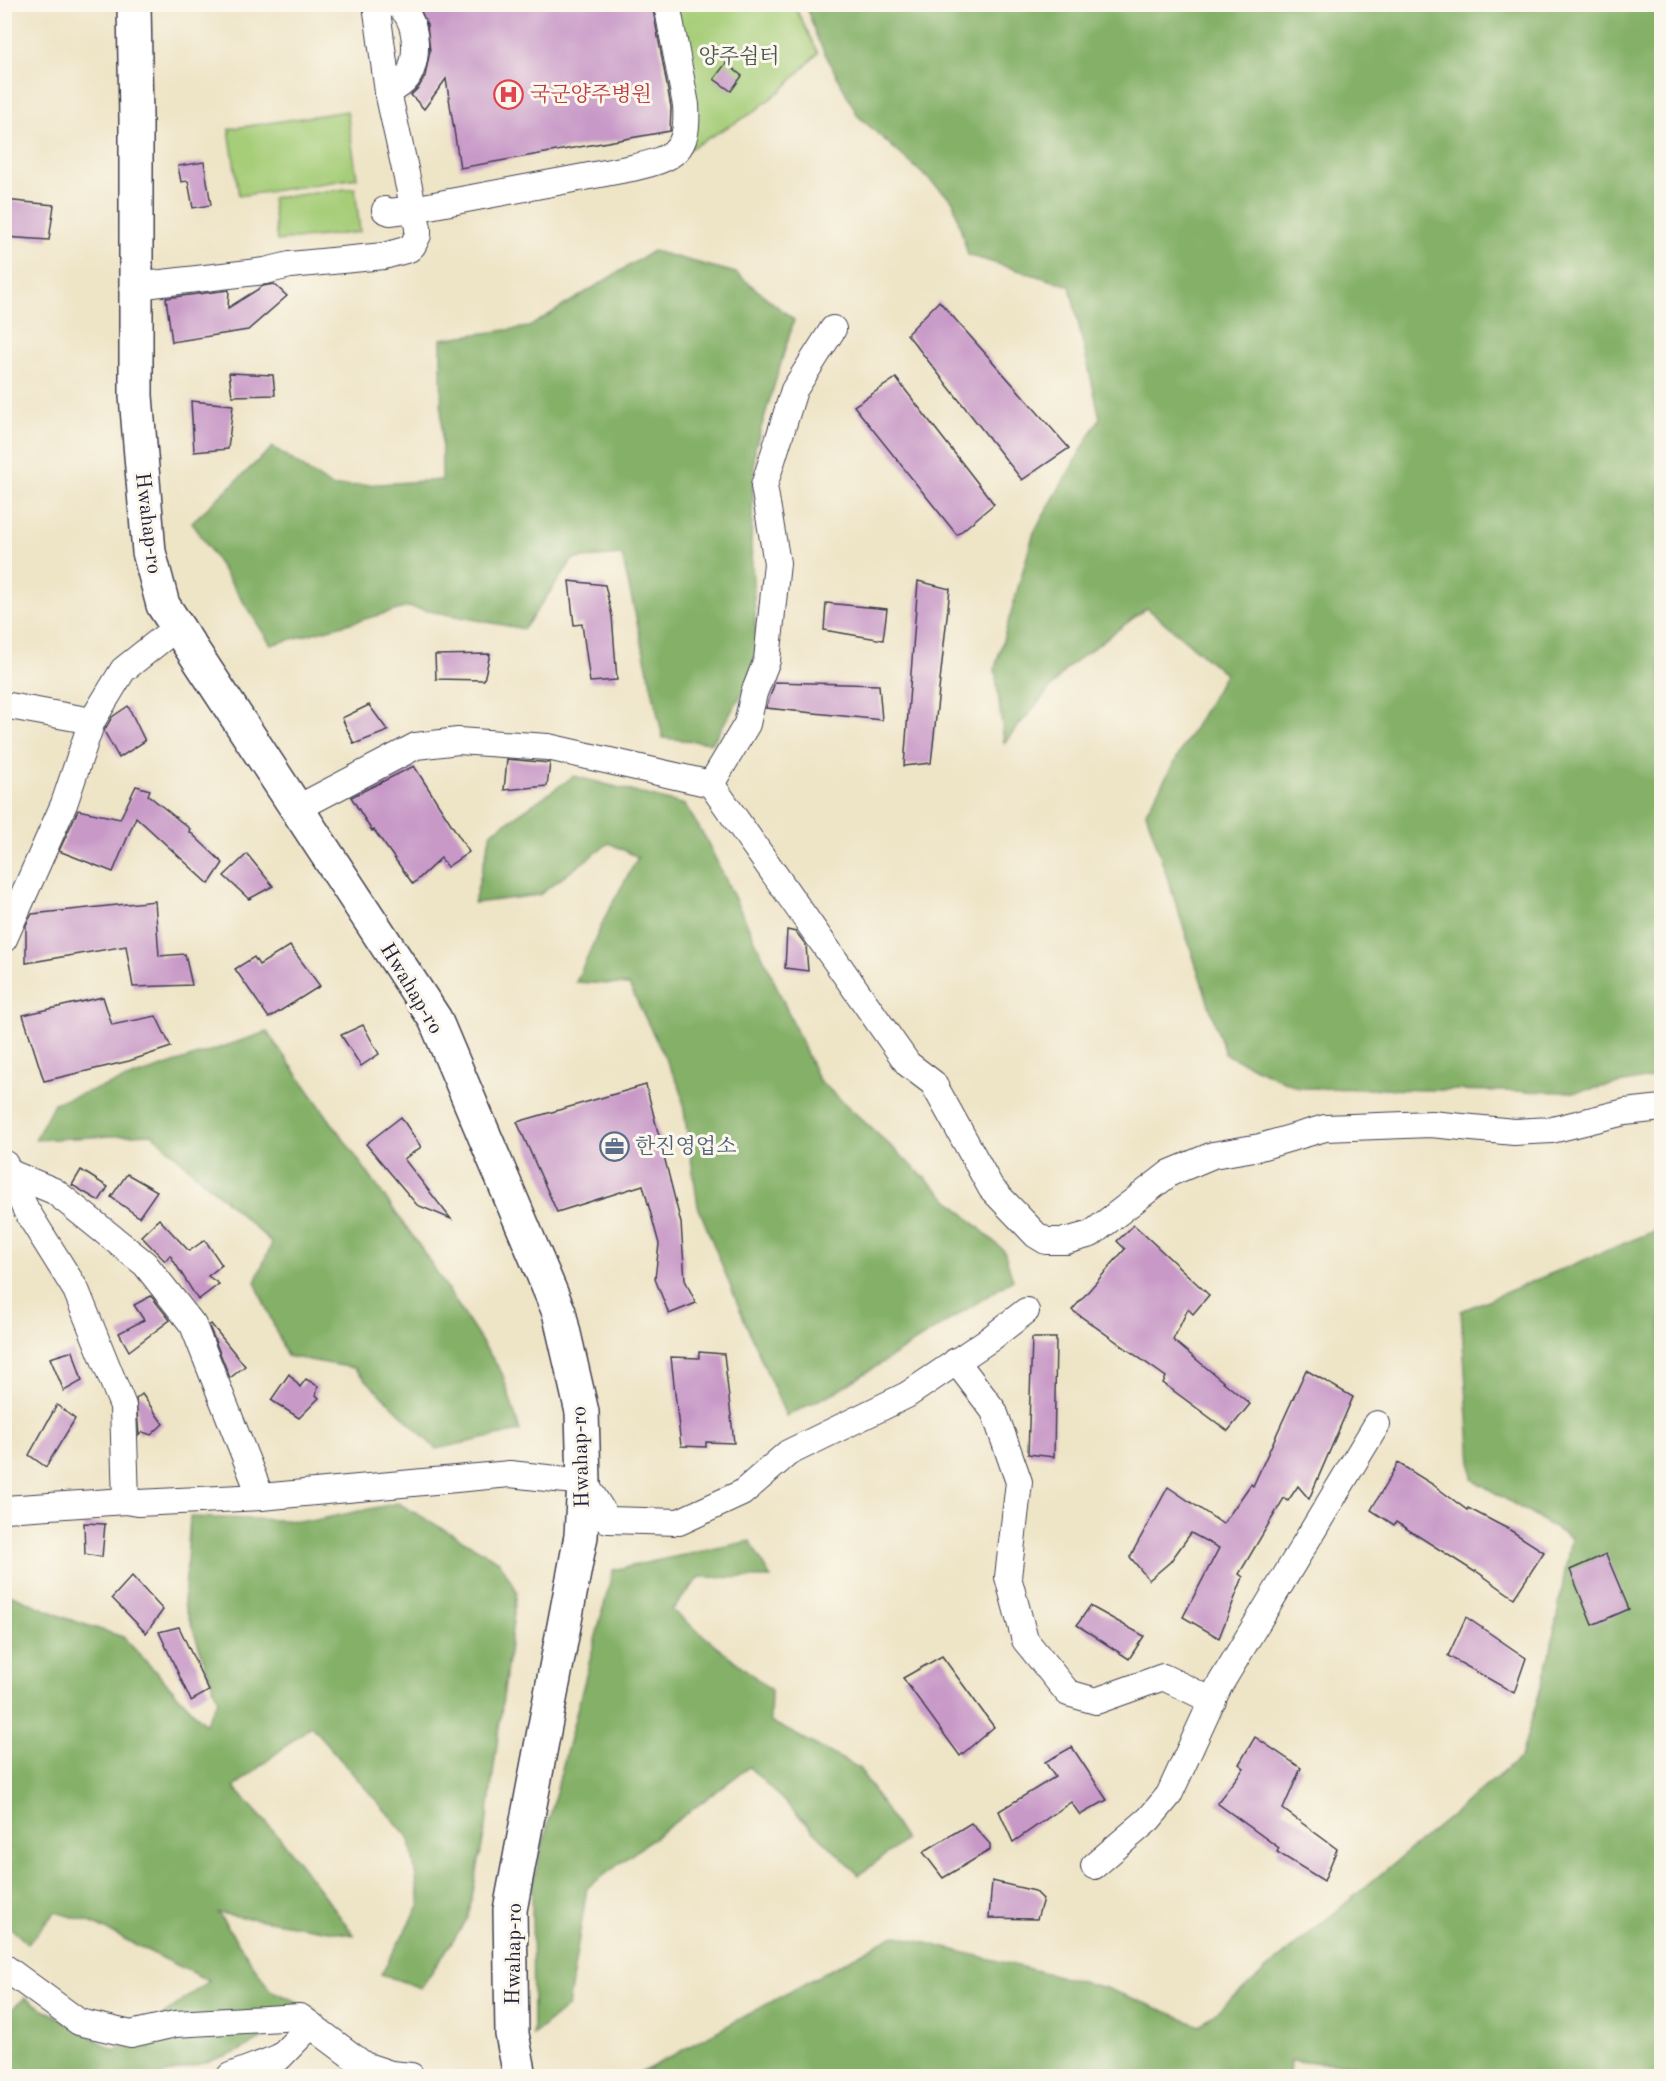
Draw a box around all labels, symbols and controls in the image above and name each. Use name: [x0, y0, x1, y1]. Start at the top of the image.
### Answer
park label: 양주쉼터: [698, 45, 780, 68]
hospital icon: 국군양주병원: [493, 78, 525, 110]
place label: 국군양주병원: [530, 83, 652, 106]
street label: Hwahap-ro: [131, 471, 164, 575]
street label: Hwahap-ro: [375, 940, 446, 1038]
office icon: 한진영업소: [598, 1130, 630, 1162]
place label: 한진영업소: [635, 1135, 736, 1158]
street label: Hwahap-ro: [569, 1406, 594, 1508]
street label: Hwahap-ro: [503, 1903, 526, 2005]

